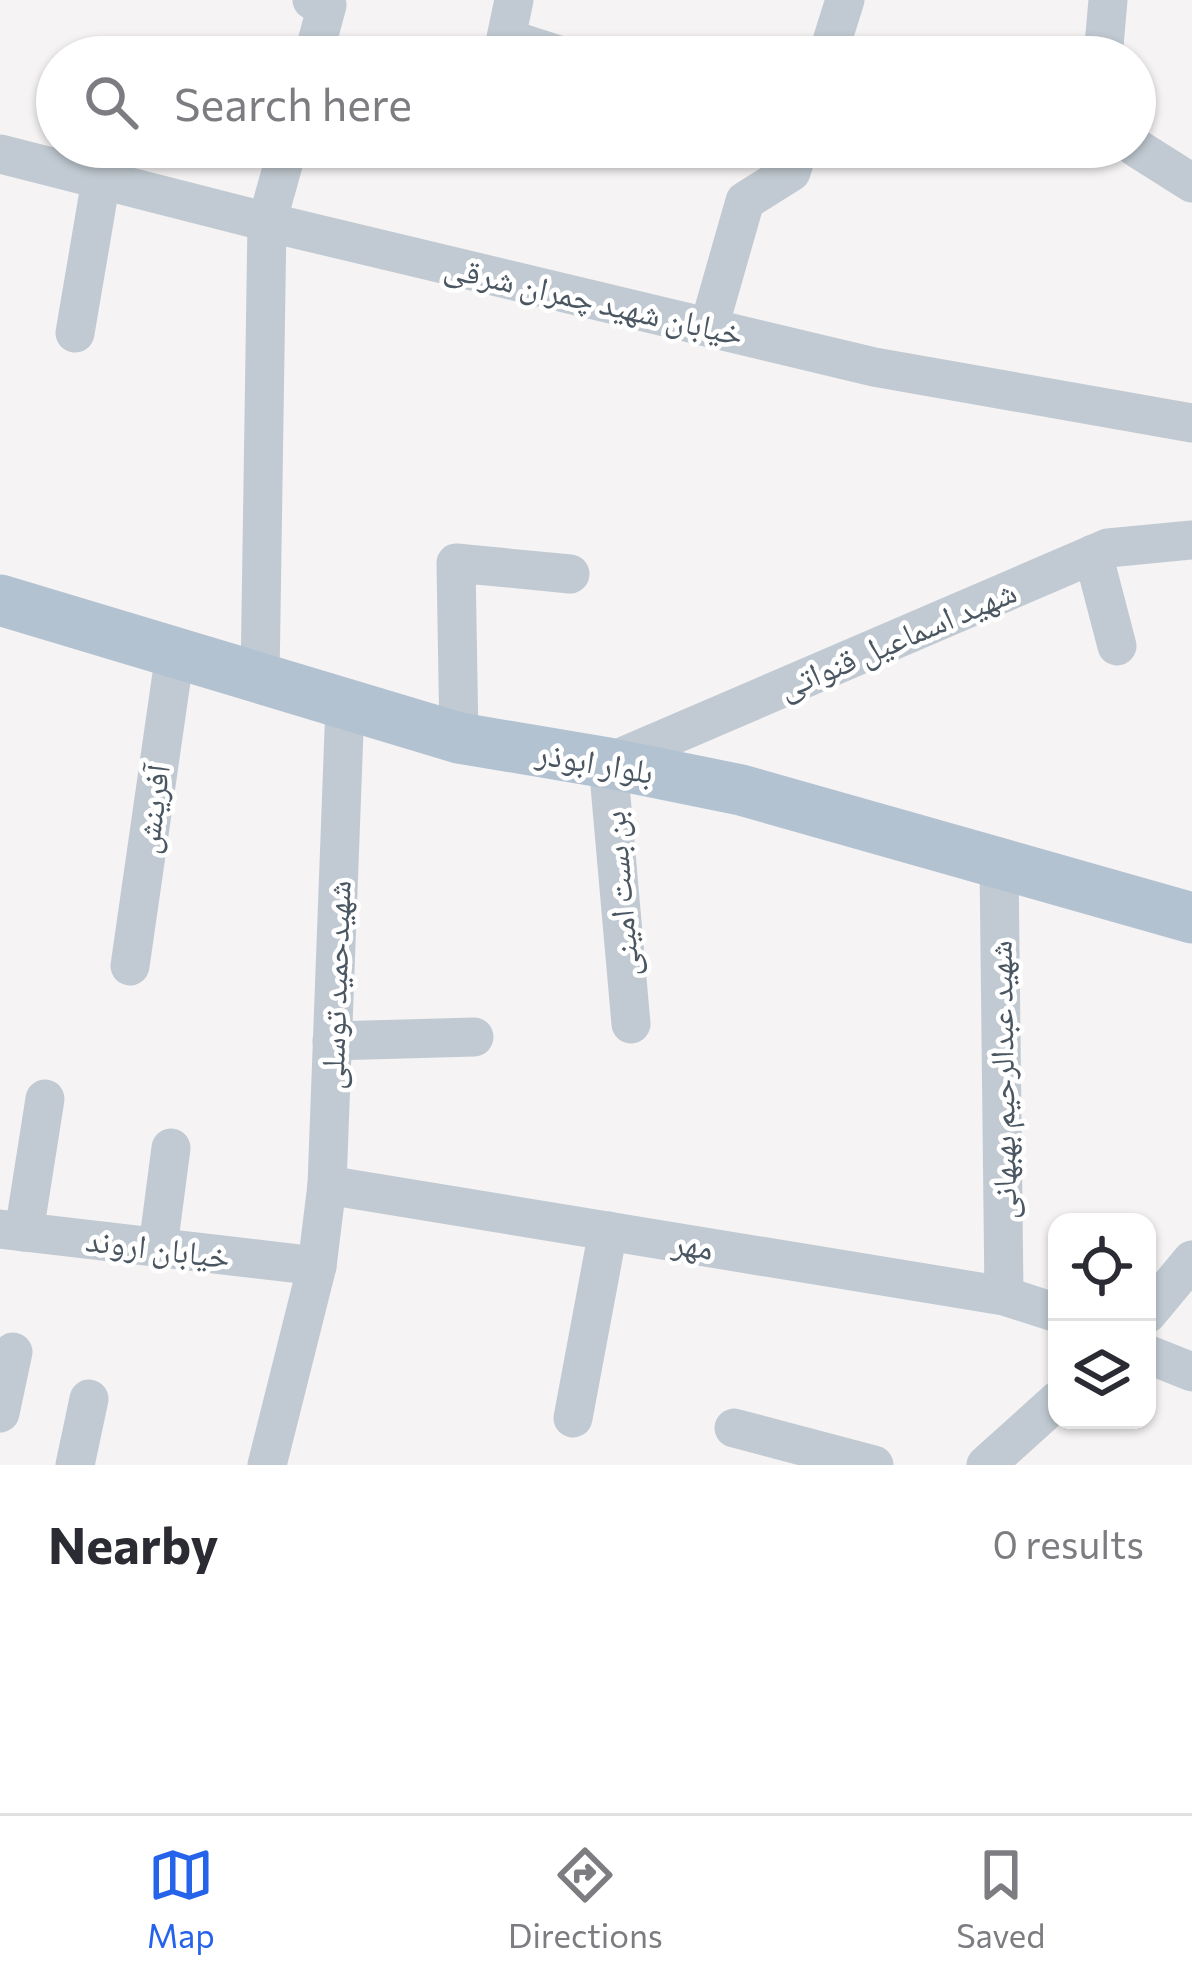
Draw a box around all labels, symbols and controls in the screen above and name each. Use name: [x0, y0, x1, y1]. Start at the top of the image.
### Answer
search box: [36, 36, 1156, 168]
icon: search: [78, 69, 144, 135]
text: Search here: [174, 75, 412, 130]
street label: خیابان شهید چمران شرقی: [440, 244, 748, 355]
street label: شهید اسماعیل قنواتی: [771, 569, 1022, 708]
street label: بلوار ابوذر: [532, 730, 657, 791]
street label: آفرینش: [124, 760, 179, 856]
street label: بن بست امینی: [591, 809, 648, 979]
street label: شهیدحمید توسلی: [309, 880, 360, 1090]
street label: شهید عبدالرحیم بهبهانی: [978, 940, 1027, 1220]
map controls: [1048, 1213, 1156, 1429]
button: locate: [1048, 1213, 1156, 1321]
street label: خیابان اروند: [83, 1217, 233, 1278]
street label: مهر: [669, 1220, 717, 1267]
button: layers: [1048, 1321, 1156, 1429]
text: Nearby: [48, 1512, 218, 1575]
text: 0 results: [992, 1519, 1144, 1567]
tab: Map: [147, 1842, 215, 1955]
tab: Directions: [508, 1842, 663, 1955]
tab: Saved: [956, 1842, 1045, 1955]

